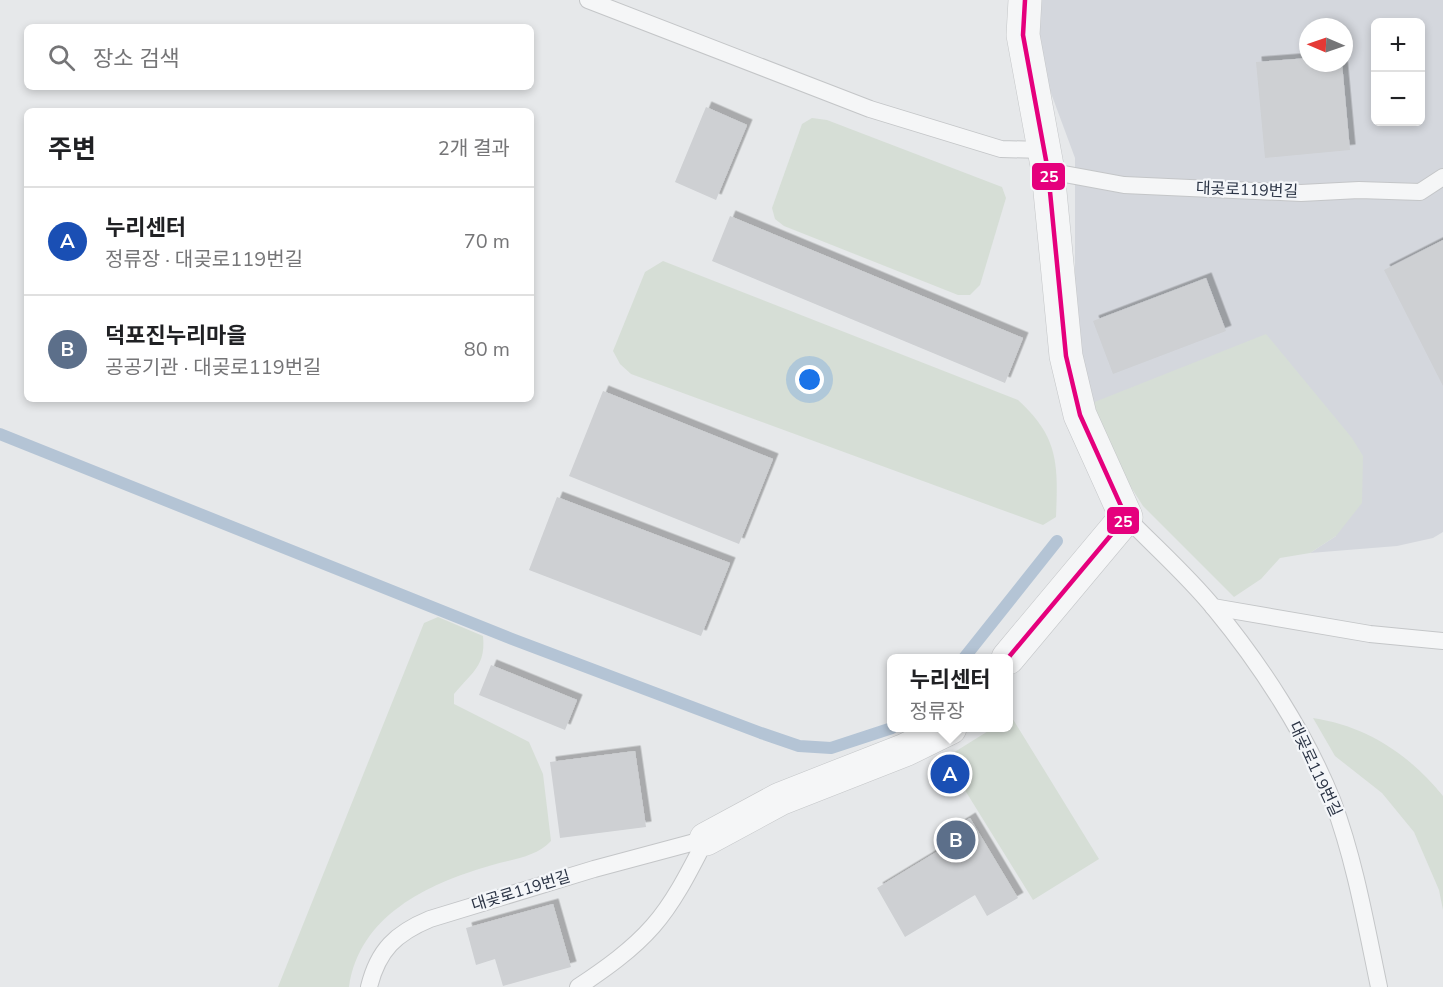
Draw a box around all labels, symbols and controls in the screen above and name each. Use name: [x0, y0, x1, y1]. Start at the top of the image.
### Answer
north arrow: [1299, 18, 1353, 72]
map controls: [1371, 18, 1425, 126]
button: +: [1371, 18, 1425, 72]
search box: [24, 24, 534, 90]
icon: search: [45, 41, 78, 74]
text: 장소 검색: [93, 44, 180, 74]
button: −: [1371, 72, 1425, 126]
text: 주변: [48, 132, 96, 167]
text: 2개 결과: [438, 135, 510, 162]
line badge: 25: [1031, 162, 1066, 191]
text: 25: [1039, 166, 1059, 188]
street label: 대곶로119번길: [1195, 177, 1299, 203]
text: 누리센터: [105, 213, 186, 243]
text: A: [60, 228, 75, 255]
text: 70 m: [464, 228, 510, 255]
text: 정류장 · 대곶로119번길: [105, 246, 303, 273]
text: 덕포진누리마을: [105, 321, 247, 351]
text: B: [61, 336, 74, 363]
text: 80 m: [464, 336, 510, 363]
text: 공공기관 · 대곶로119번길: [105, 354, 321, 381]
your location: [795, 365, 824, 394]
line badge: 25: [1106, 506, 1140, 535]
text: 25: [1113, 511, 1133, 533]
popup: [887, 654, 1013, 732]
text: 누리센터: [910, 665, 990, 695]
text: 정류장: [910, 698, 965, 725]
street label: 대곶로119번길: [1283, 718, 1347, 820]
pin: A: [930, 752, 970, 796]
pin: B: [936, 818, 976, 862]
street label: 대곶로119번길: [469, 866, 573, 916]

